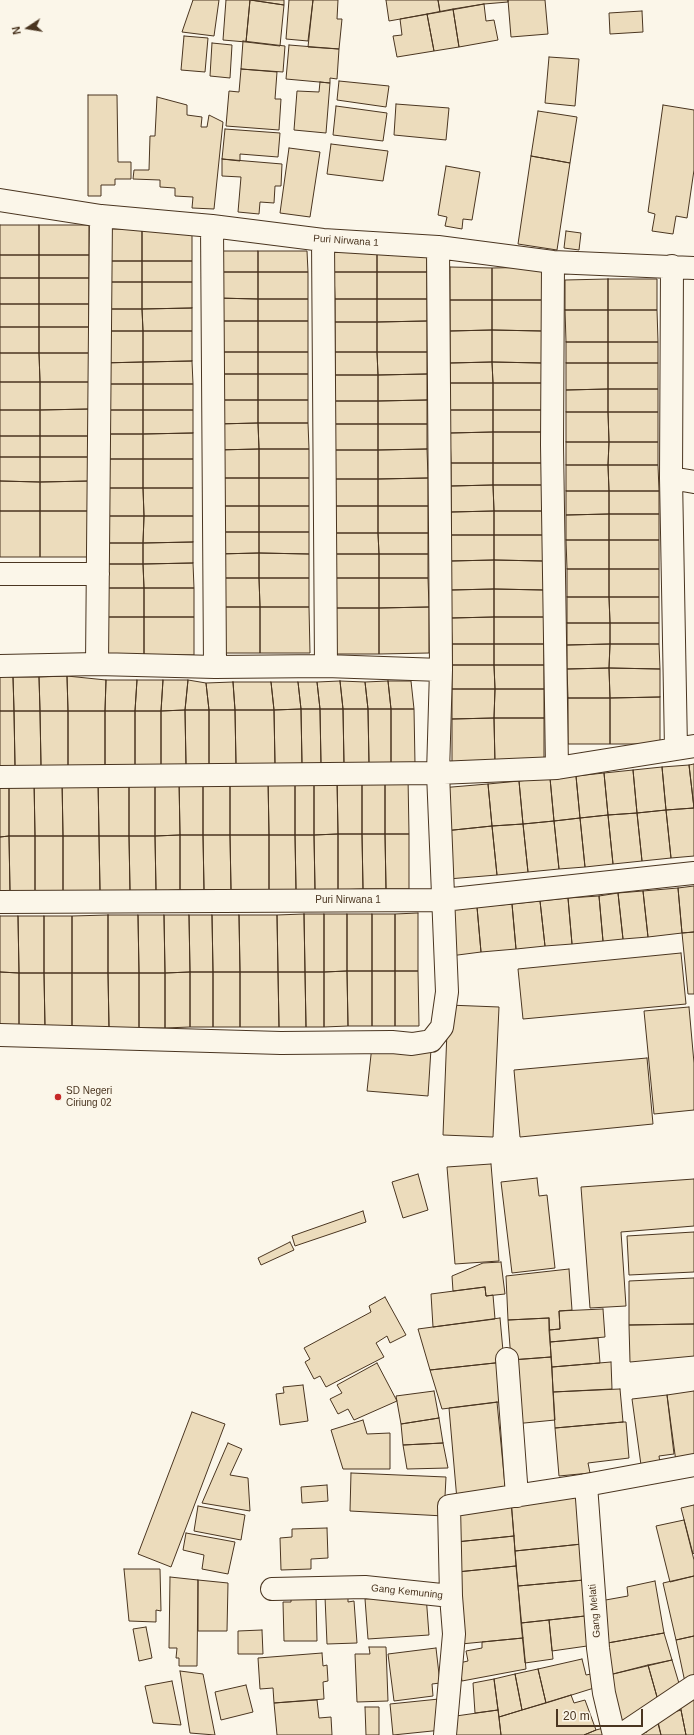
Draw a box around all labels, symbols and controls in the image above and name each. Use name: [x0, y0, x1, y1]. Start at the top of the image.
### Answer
north arrow: [8, 8, 48, 48]
text: N: [10, 25, 23, 36]
street label: Puri Nirwana 1: [313, 233, 379, 249]
street label: Puri Nirwana 1: [315, 894, 381, 906]
place label: SD Negeri Ciriung 02: [66, 1085, 112, 1108]
marker: SD Negeri Ciriung 02: [53, 1092, 63, 1102]
street label: Gang Kemuning: [370, 1582, 444, 1602]
street label: Gang Melati: [587, 1584, 603, 1638]
scale bar: [558, 1701, 645, 1727]
text: 20 m: [563, 1709, 590, 1723]

